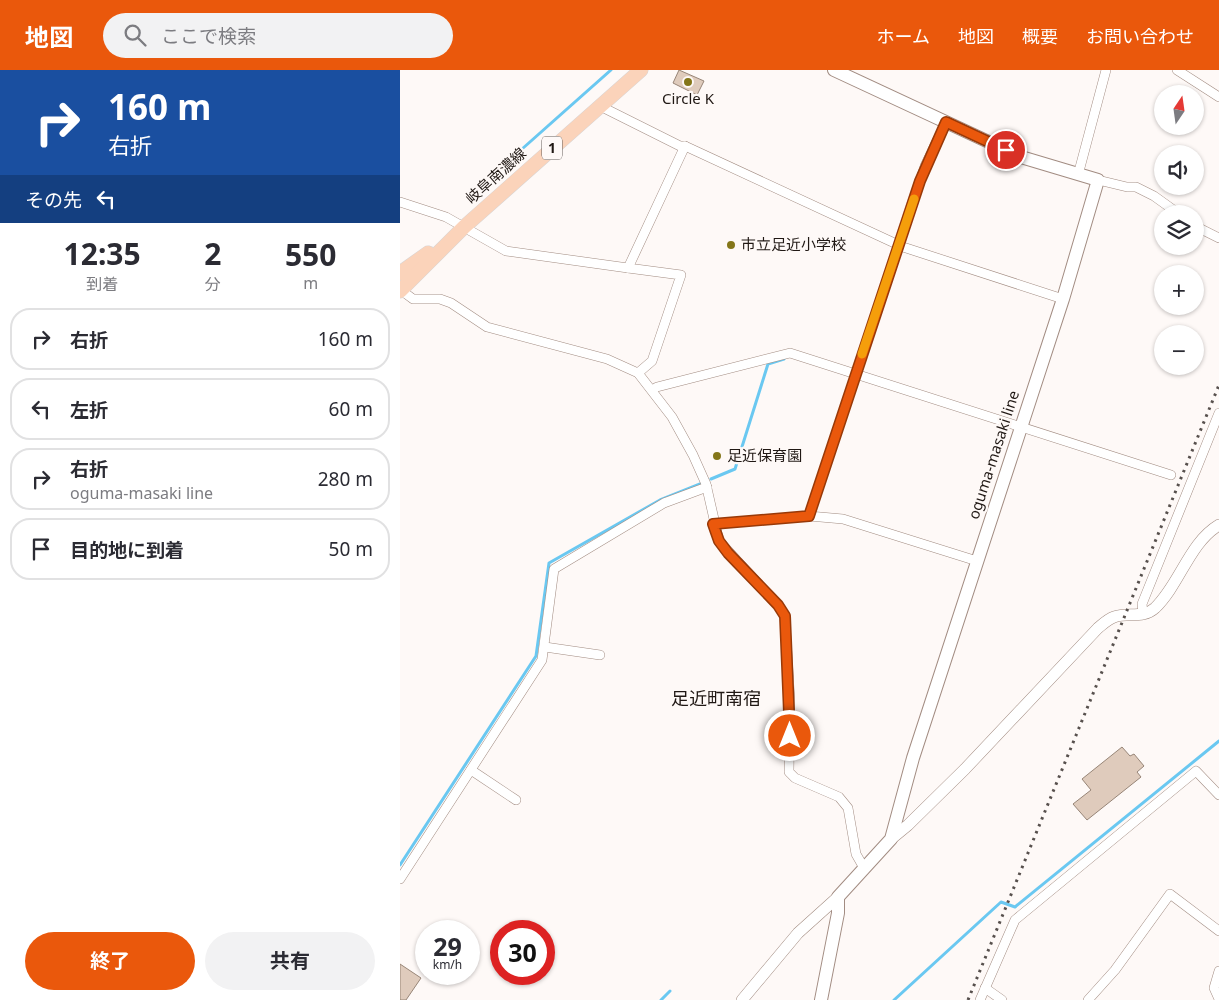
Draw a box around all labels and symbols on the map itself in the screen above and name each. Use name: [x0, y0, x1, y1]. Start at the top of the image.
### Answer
marker: Circle K: [682, 76, 694, 88]
north arrow: [1154, 85, 1204, 135]
place label: Circle K: [662, 88, 715, 108]
pin: [985, 129, 1027, 171]
road number: 1: [542, 136, 562, 160]
street label: 岐阜南濃線: [461, 143, 530, 208]
place label: 市立足近小学校: [741, 234, 846, 254]
marker: 市立足近小学校: [725, 239, 737, 251]
street label: oguma-masaki line: [963, 388, 1023, 522]
place label: 足近保育園: [727, 445, 802, 465]
marker: 足近保育園: [711, 450, 723, 462]
district label: 足近町南宿: [671, 686, 761, 710]
position arrow: [763, 709, 815, 761]
speed limit sign: 30: [490, 920, 555, 985]

